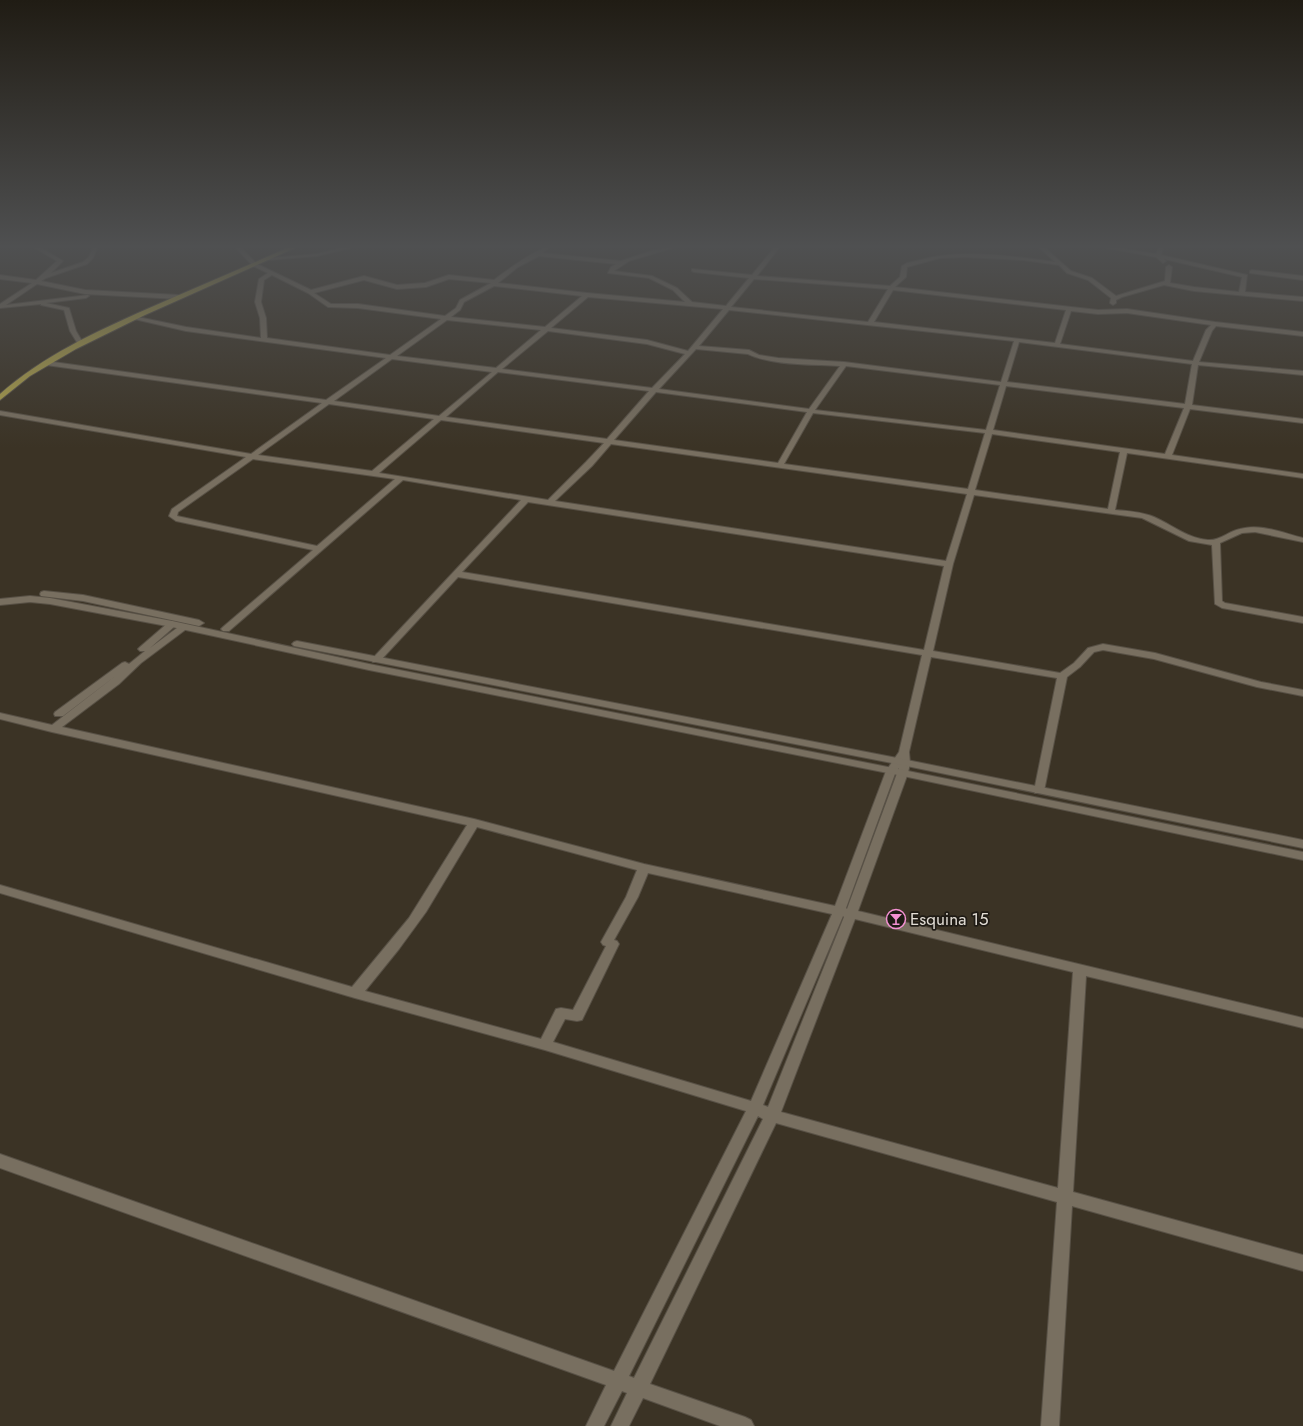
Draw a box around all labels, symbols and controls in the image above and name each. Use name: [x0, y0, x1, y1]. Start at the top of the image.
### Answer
place label: Esquina 15: [910, 907, 989, 931]
bar icon: Esquina 15: [885, 908, 907, 930]

